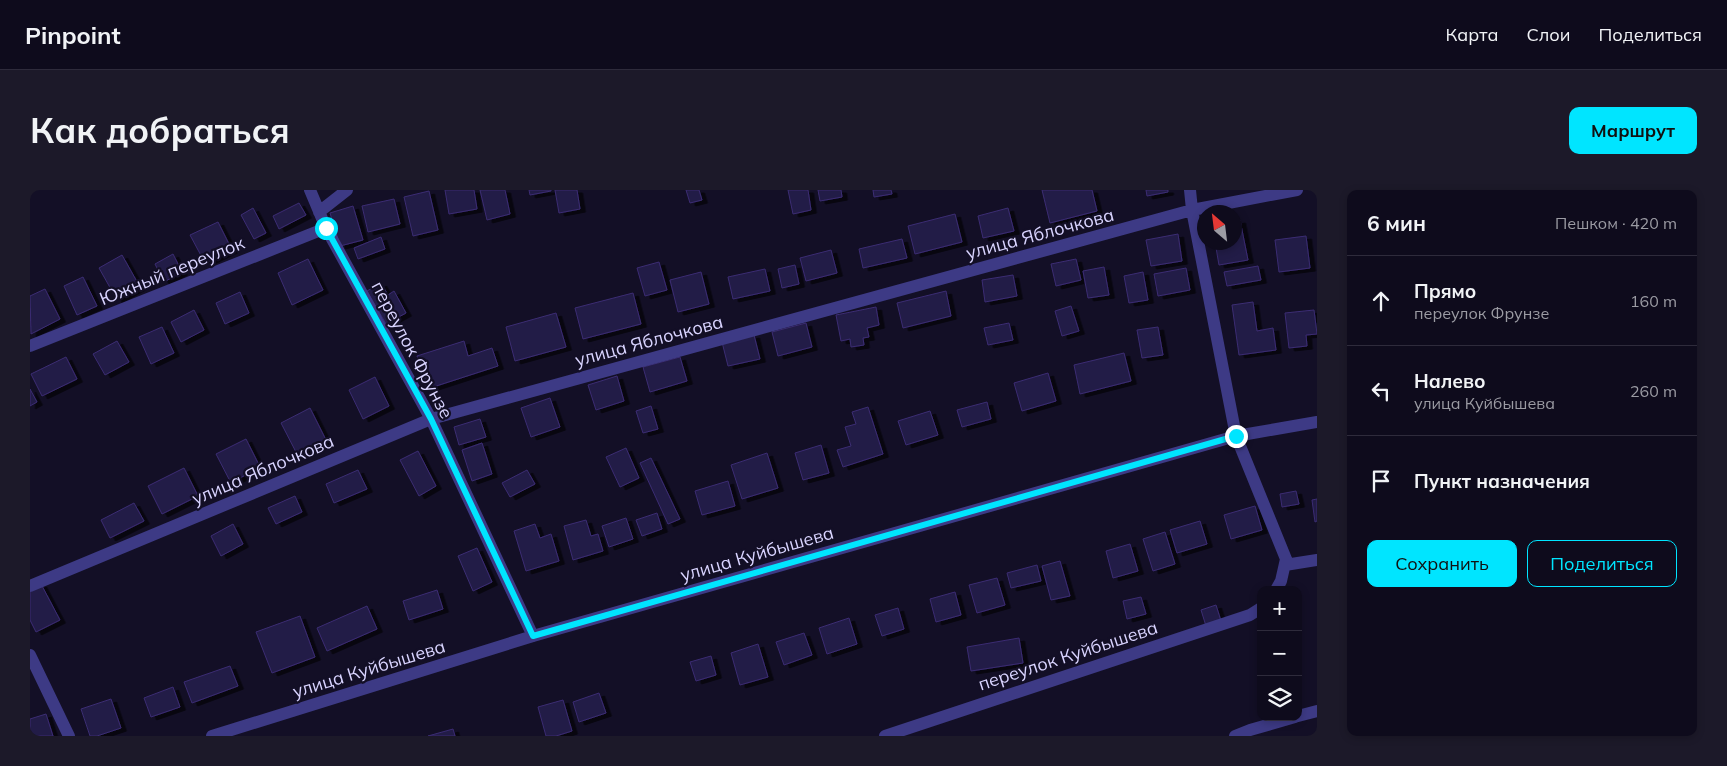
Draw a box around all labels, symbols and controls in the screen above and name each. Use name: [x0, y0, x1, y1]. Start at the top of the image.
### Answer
text: Pinpoint: [25, 20, 121, 50]
text: Карта: [1446, 23, 1498, 46]
text: Слои: [1526, 23, 1571, 46]
text: Поделиться: [1599, 23, 1702, 46]
button: Маршрут: [1569, 107, 1697, 154]
text: Как добраться: [30, 108, 290, 152]
street label: улица Яблочкова: [963, 203, 1116, 264]
north arrow: [1197, 205, 1242, 250]
text: 6 мин: [1367, 210, 1426, 236]
text: Пешком · 420 m: [1555, 213, 1677, 233]
route start: [315, 217, 338, 240]
street label: Южный переулок: [96, 231, 248, 310]
street label: переулок Фрунзе: [367, 277, 458, 422]
text: Прямо: [1414, 279, 1476, 303]
icon: ahead: [1367, 287, 1395, 315]
text: 160 m: [1630, 291, 1677, 311]
text: переулок Фрунзе: [1414, 303, 1549, 323]
street label: улица Яблочкова: [572, 310, 725, 371]
text: Налево: [1414, 369, 1486, 393]
icon: left: [1367, 377, 1395, 405]
text: 260 m: [1630, 381, 1677, 401]
text: улица Куйбышева: [1414, 393, 1555, 413]
route end: [1225, 425, 1248, 448]
street label: улица Яблочкова: [188, 429, 337, 510]
icon: arrive: [1367, 467, 1395, 495]
text: Пункт назначения: [1414, 469, 1590, 493]
street label: улица Куйбышева: [677, 521, 836, 586]
button: Сохранить: [1367, 540, 1517, 587]
button: Поделиться: [1527, 540, 1677, 587]
map controls: [1257, 586, 1302, 721]
button: +: [1257, 586, 1302, 631]
street label: переулок Куйбышева: [975, 616, 1161, 695]
button: −: [1257, 631, 1302, 676]
street label: улица Куйбышева: [290, 634, 448, 703]
button: layers: [1257, 676, 1302, 721]

